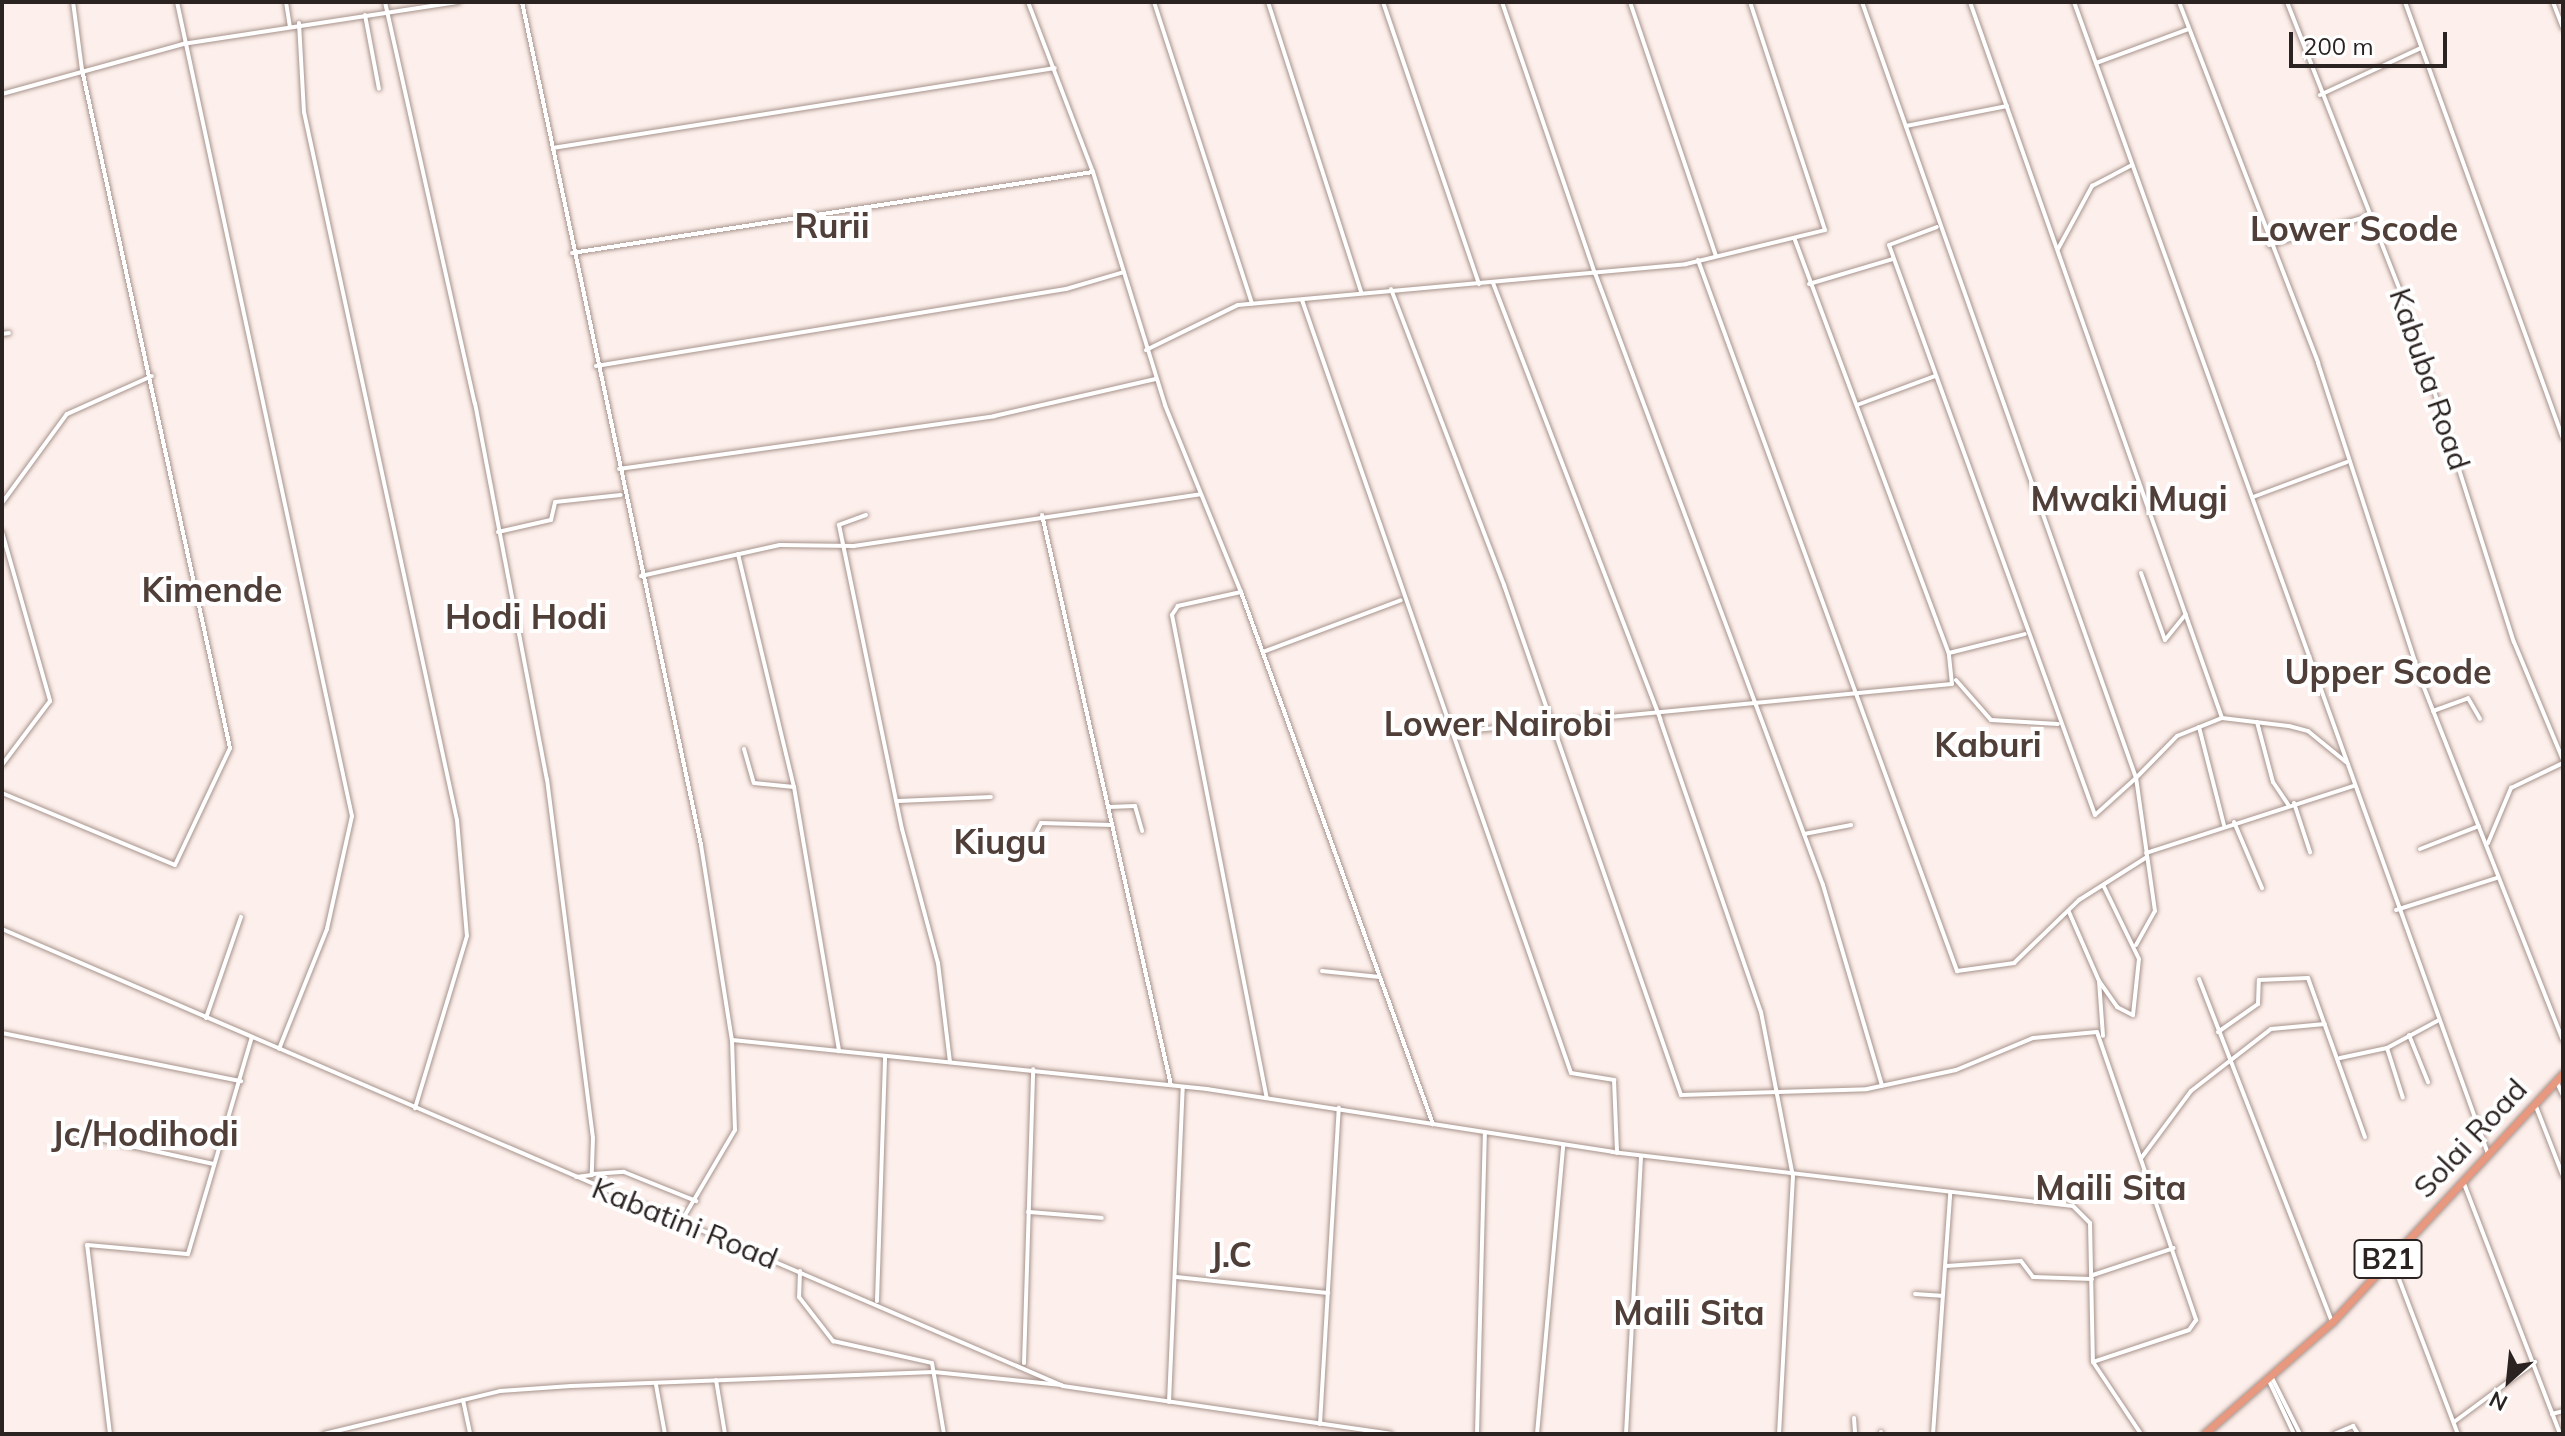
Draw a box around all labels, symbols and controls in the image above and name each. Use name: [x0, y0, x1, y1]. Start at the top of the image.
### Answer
scale bar: [2293, 16, 2451, 66]
text: 200 m: [2303, 31, 2374, 61]
district label: Rurii: [794, 206, 870, 246]
district label: Lower Scode: [2250, 209, 2458, 249]
street label: Kabuba Road: [2382, 283, 2478, 475]
district label: Mwaki Mugi: [2030, 479, 2228, 519]
district label: Kimende: [142, 570, 282, 610]
district label: Hodi Hodi: [445, 597, 607, 637]
district label: Upper Scode: [2284, 652, 2492, 692]
district label: Lower Nairobi: [1384, 704, 1612, 744]
district label: Kaburi: [1934, 725, 2042, 765]
district label: Kiugu: [953, 822, 1047, 862]
street label: Solai Road: [2406, 1071, 2534, 1205]
district label: Jc/Hodihodi: [51, 1114, 239, 1154]
district label: Maili Sita: [2035, 1168, 2187, 1208]
street label: Kabatini Road: [587, 1169, 783, 1277]
district label: J.C: [1210, 1235, 1252, 1275]
road number: B21: [2352, 1235, 2424, 1283]
district label: Maili Sita: [1613, 1293, 1765, 1333]
north arrow: [2469, 1340, 2549, 1420]
text: N: [2484, 1385, 2512, 1418]

